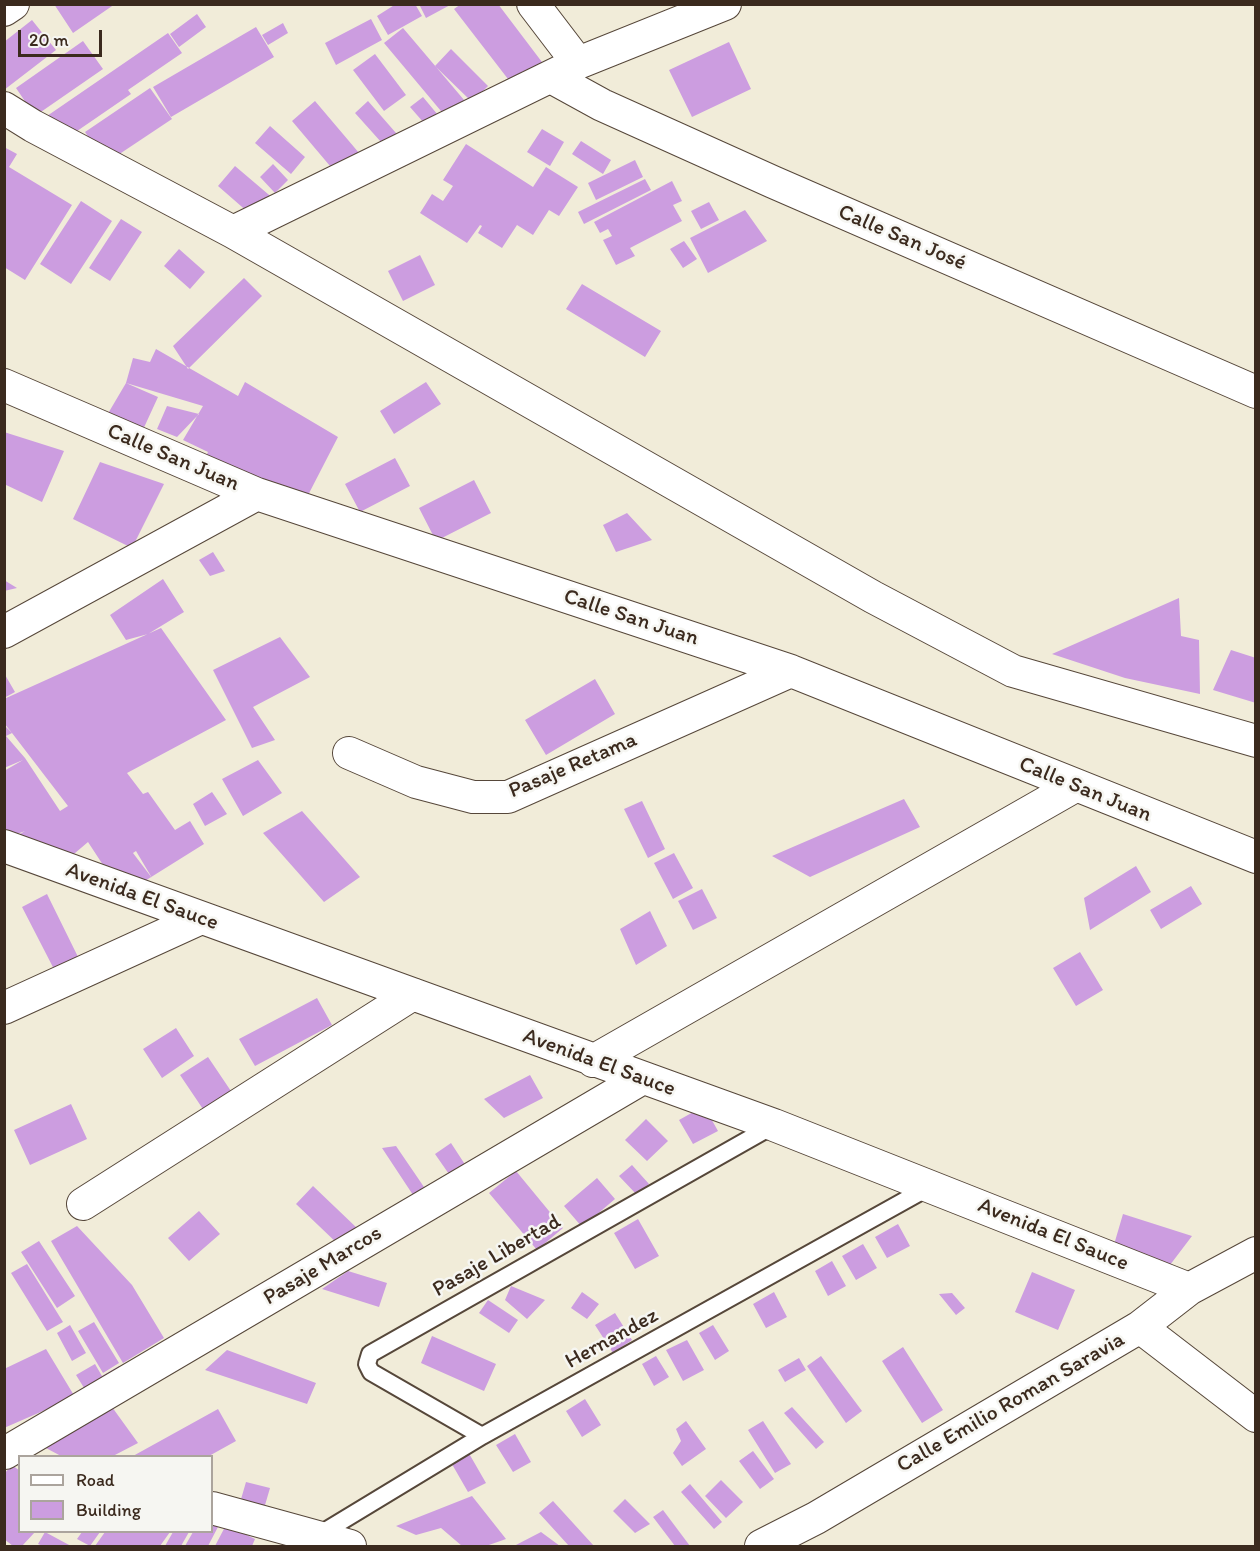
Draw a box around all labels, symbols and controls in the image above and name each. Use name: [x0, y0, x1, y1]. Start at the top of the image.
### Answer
scale bar: [21, 18, 105, 56]
text: 20 m: [29, 29, 69, 51]
street label: Calle San José: [834, 199, 970, 277]
street label: Calle San Juan: [103, 418, 243, 498]
street label: Calle San Juan: [560, 584, 702, 652]
street label: Pasaje Retama: [505, 727, 641, 805]
street label: Calle San Juan: [1015, 751, 1155, 829]
street label: Avenida El Sauce: [62, 857, 222, 937]
street label: Avenida El Sauce: [519, 1023, 679, 1103]
street label: Avenida El Sauce: [974, 1193, 1132, 1277]
street label: Pasaje Libertad: [428, 1209, 566, 1303]
street label: Pasaje Marcos: [259, 1220, 387, 1312]
street label: Hernandez: [561, 1303, 663, 1375]
street label: Calle Emilio Roman Saravia: [892, 1327, 1130, 1479]
legend: [18, 1455, 213, 1533]
text: Road: [76, 1469, 115, 1491]
text: Building: [76, 1499, 141, 1521]

